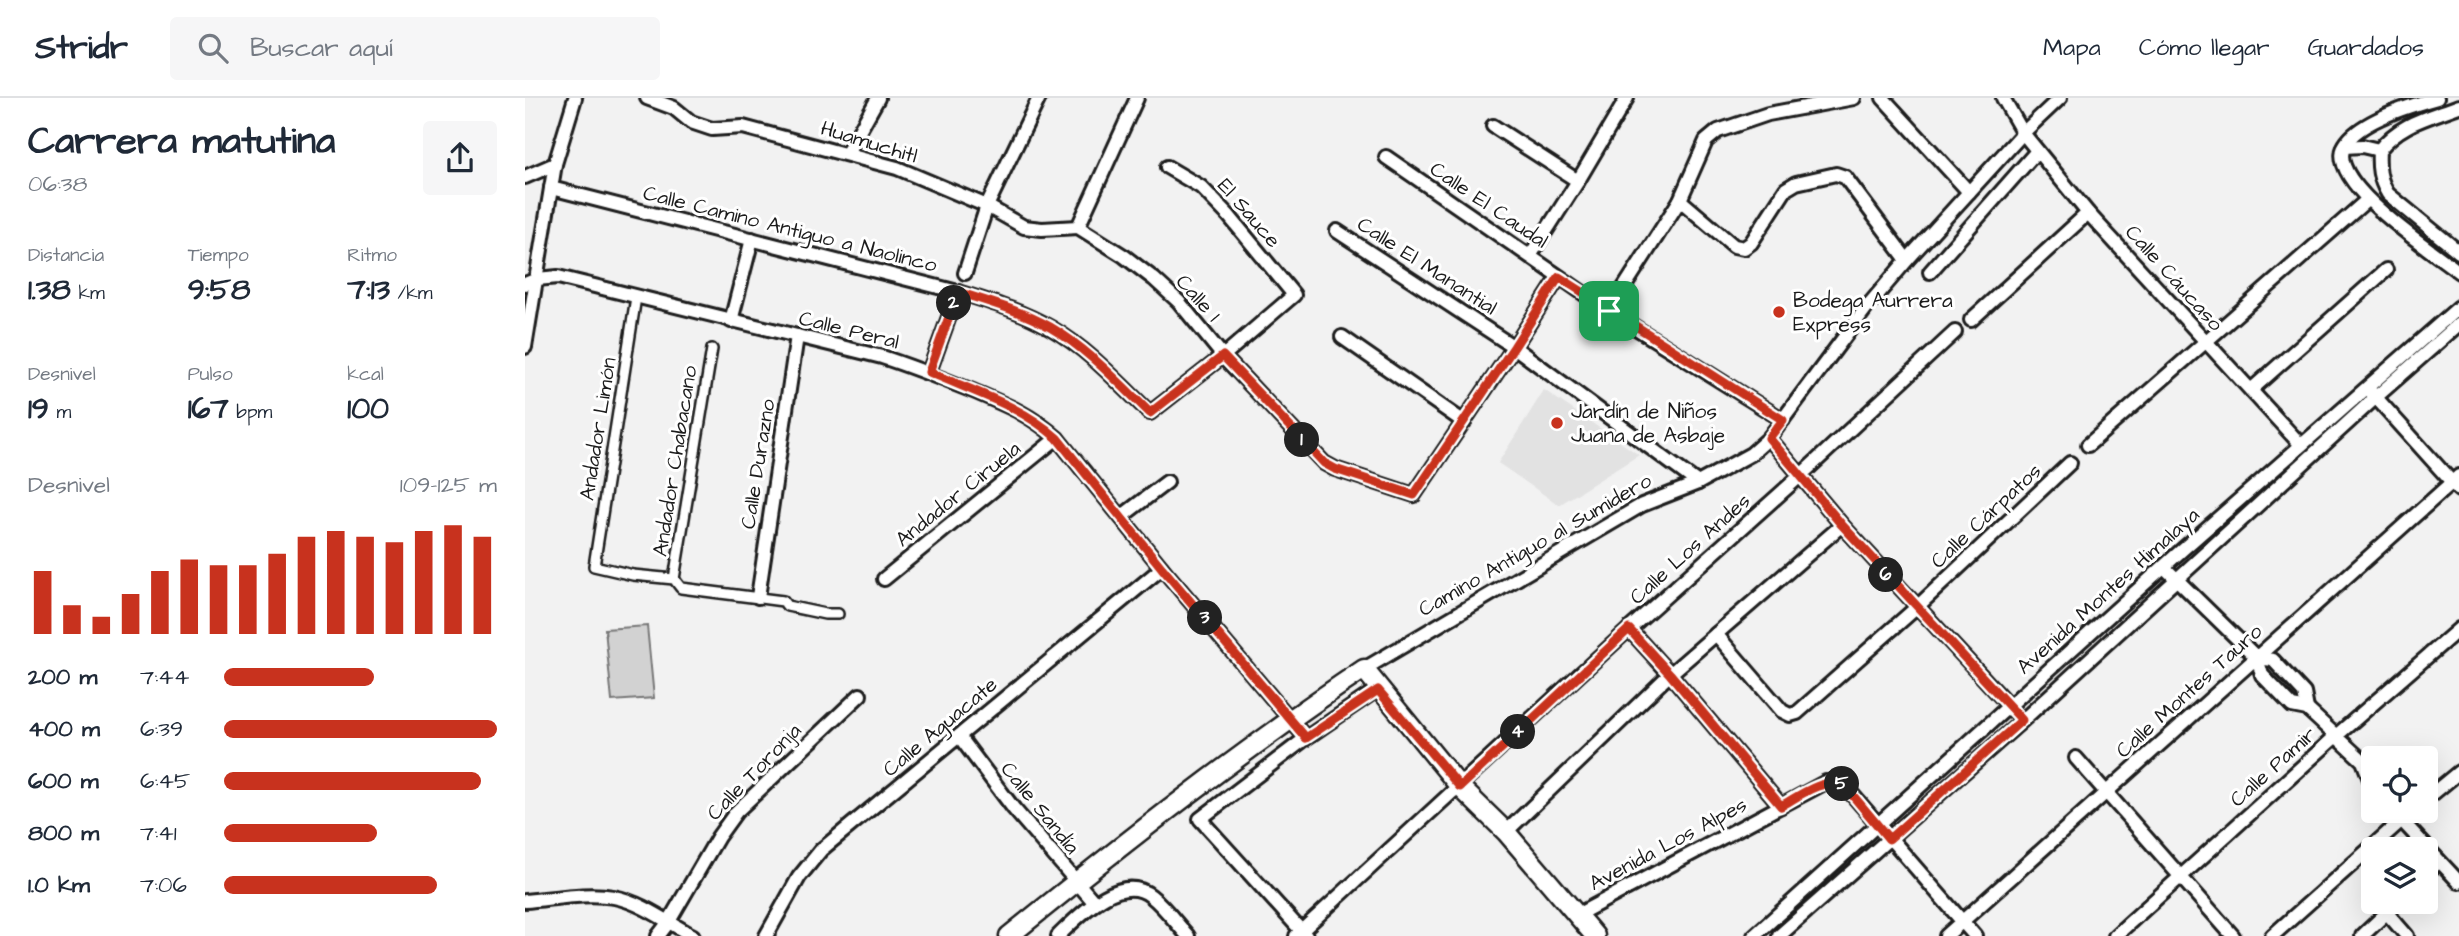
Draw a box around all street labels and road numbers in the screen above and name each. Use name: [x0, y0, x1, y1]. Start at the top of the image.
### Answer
street label: Huamuchitl: [817, 114, 921, 170]
street label: Calle El Caudal: [1424, 155, 1554, 255]
street label: El Sauce: [1211, 172, 1287, 254]
street label: Calle Camino Antiguo a Naolinco: [640, 178, 940, 282]
street label: Calle El Manantial: [1351, 210, 1503, 322]
street label: Calle Cáucaso: [2118, 218, 2230, 338]
street label: Calle 1: [1169, 268, 1227, 328]
street label: Calle Peral: [796, 304, 902, 356]
street label: Andador Limón: [572, 355, 624, 503]
street label: Andador Chabacano: [646, 363, 704, 558]
street label: Calle Durazno: [733, 397, 783, 531]
street label: Andador Ciruela: [889, 434, 1027, 554]
street label: Calle Cárpatos: [1924, 457, 2049, 576]
street label: Camino Antiguo al Sumidero: [1413, 466, 1658, 625]
street label: Calle Los Andes: [1623, 487, 1757, 611]
street label: Avenida Montes Himalaya: [2010, 501, 2207, 683]
street label: Calle Montes Tauro: [2109, 617, 2269, 765]
street label: Calle Aguacate: [877, 670, 1005, 785]
street label: Calle Toronja: [700, 717, 808, 827]
street label: Calle Pamir: [2223, 720, 2323, 814]
street label: Calle Sandía: [994, 756, 1086, 861]
street label: Avenida Los Alpes: [1584, 790, 1752, 899]

